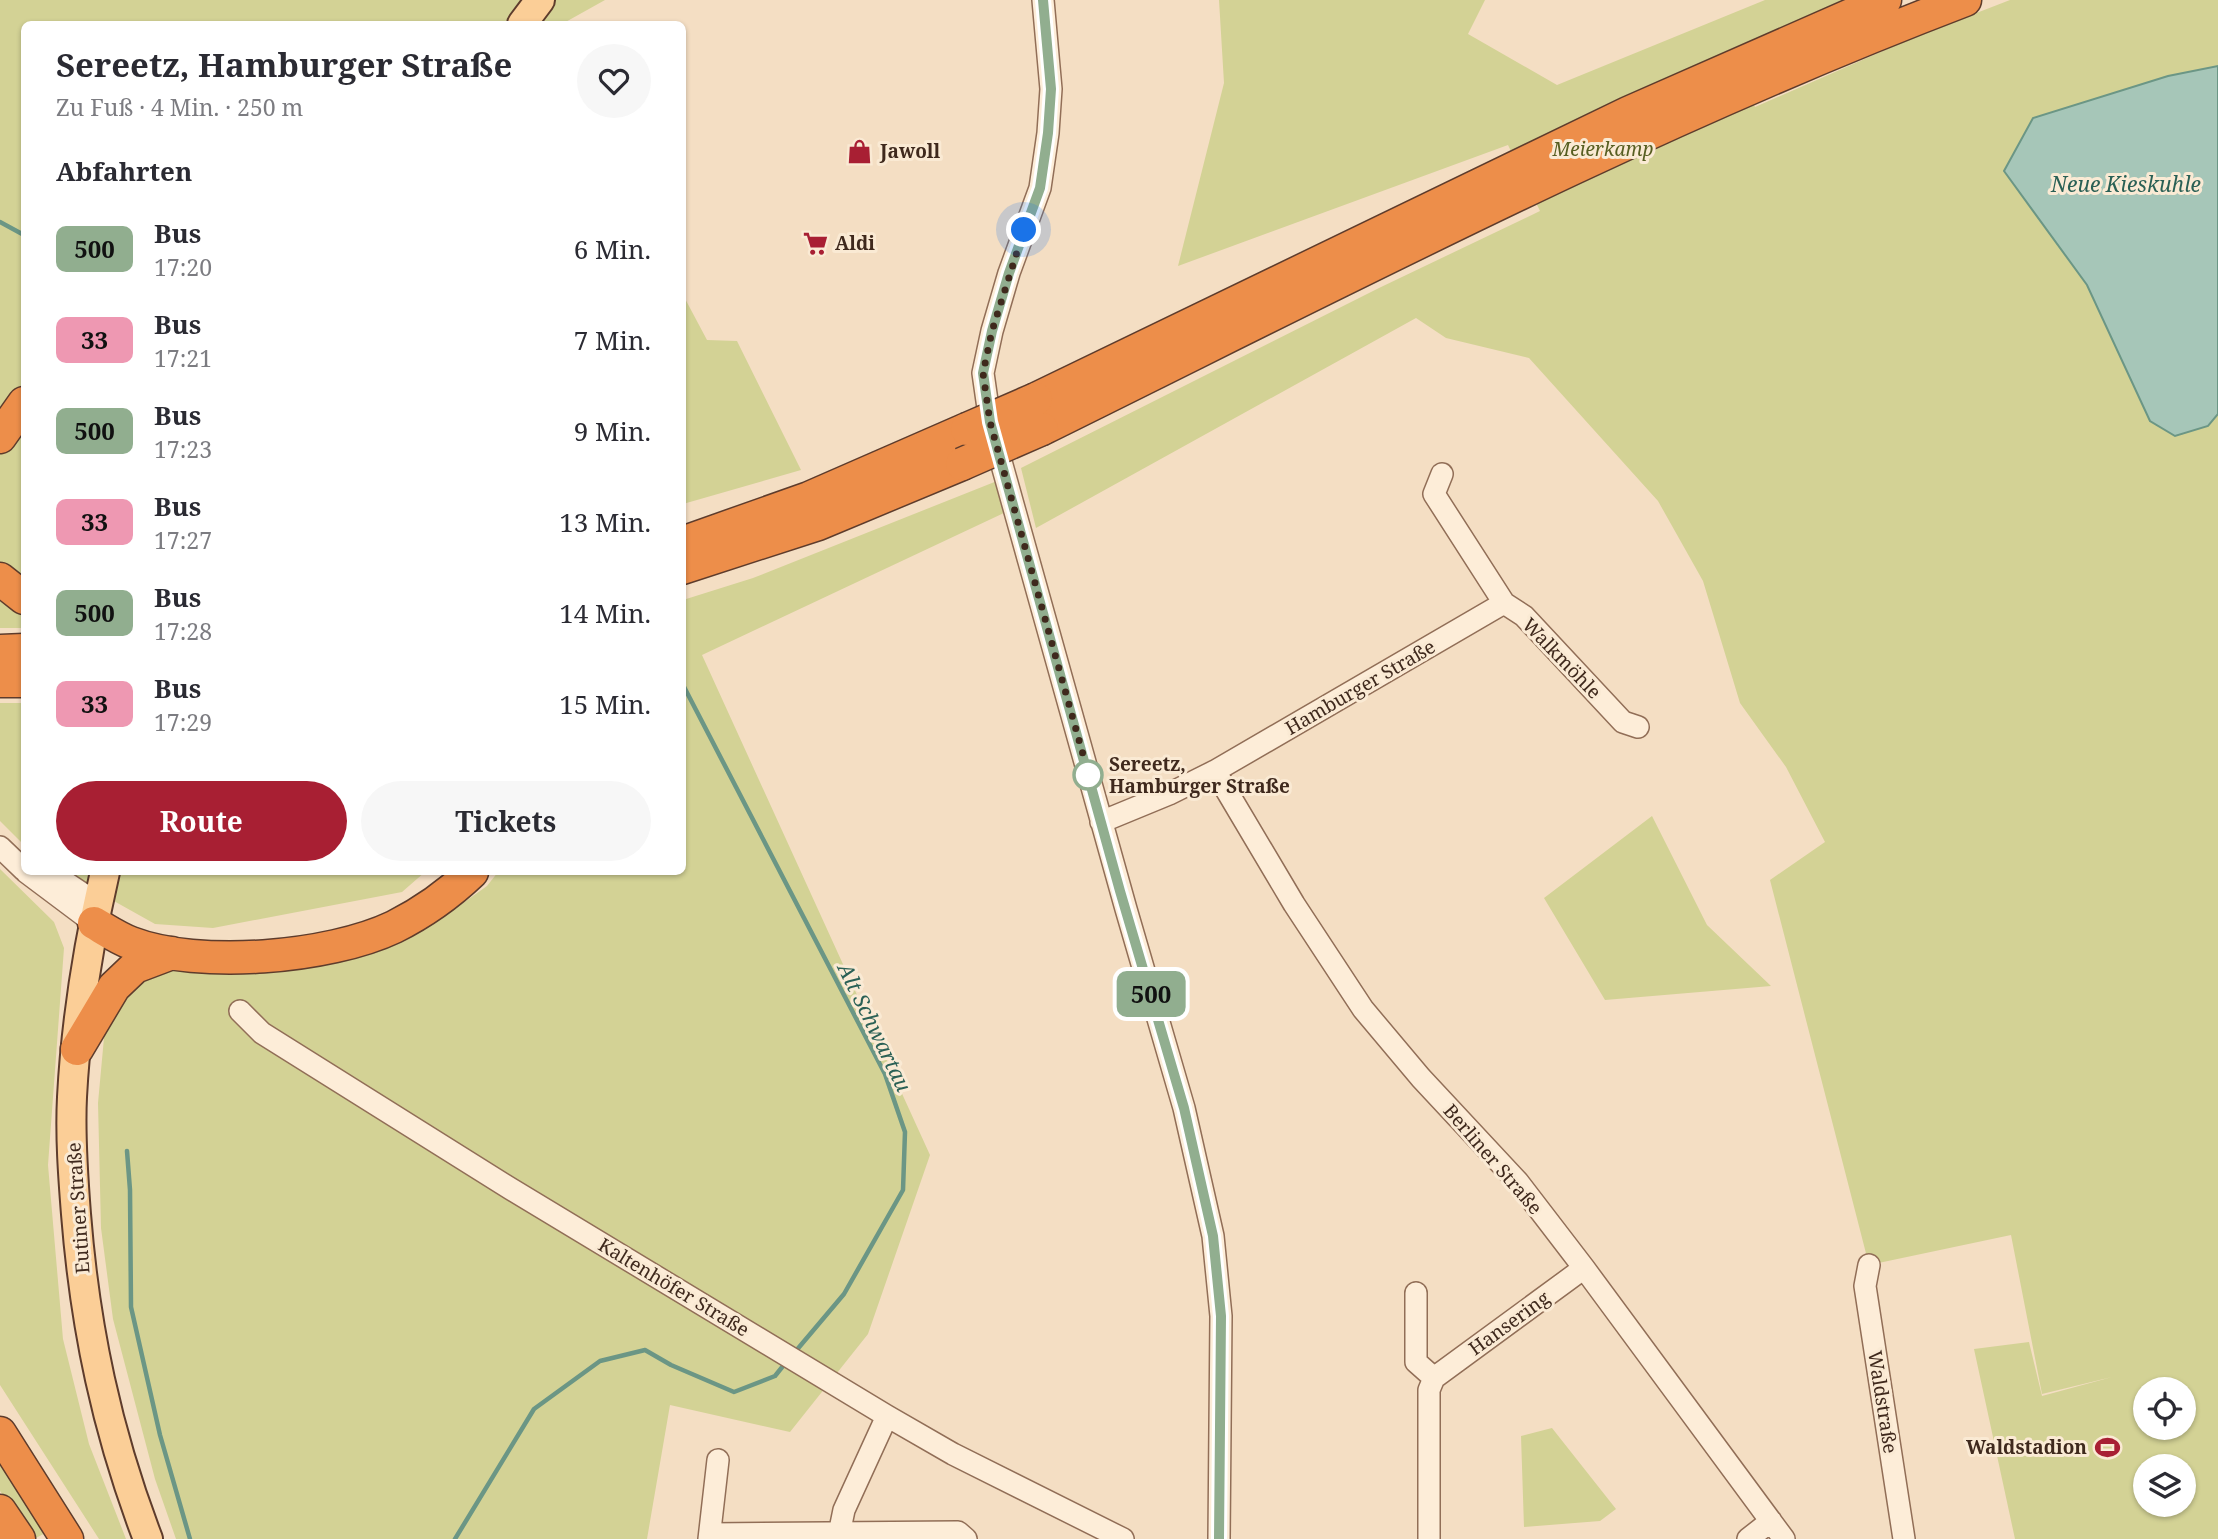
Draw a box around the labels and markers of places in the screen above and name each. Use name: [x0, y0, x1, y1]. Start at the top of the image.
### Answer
shop icon: Jawoll: [846, 137, 874, 165]
place label: Jawoll: [879, 138, 941, 164]
supermarket icon: Aldi: [801, 229, 829, 257]
place label: Aldi: [835, 230, 875, 256]
place label: Sereetz, Hamburger Straße: [1109, 751, 1290, 799]
marker: Sereetz, Hamburger Straße: [1073, 760, 1103, 790]
sports icon: Waldstadion: [2093, 1433, 2121, 1461]
place label: Waldstadion: [1966, 1434, 2087, 1460]

